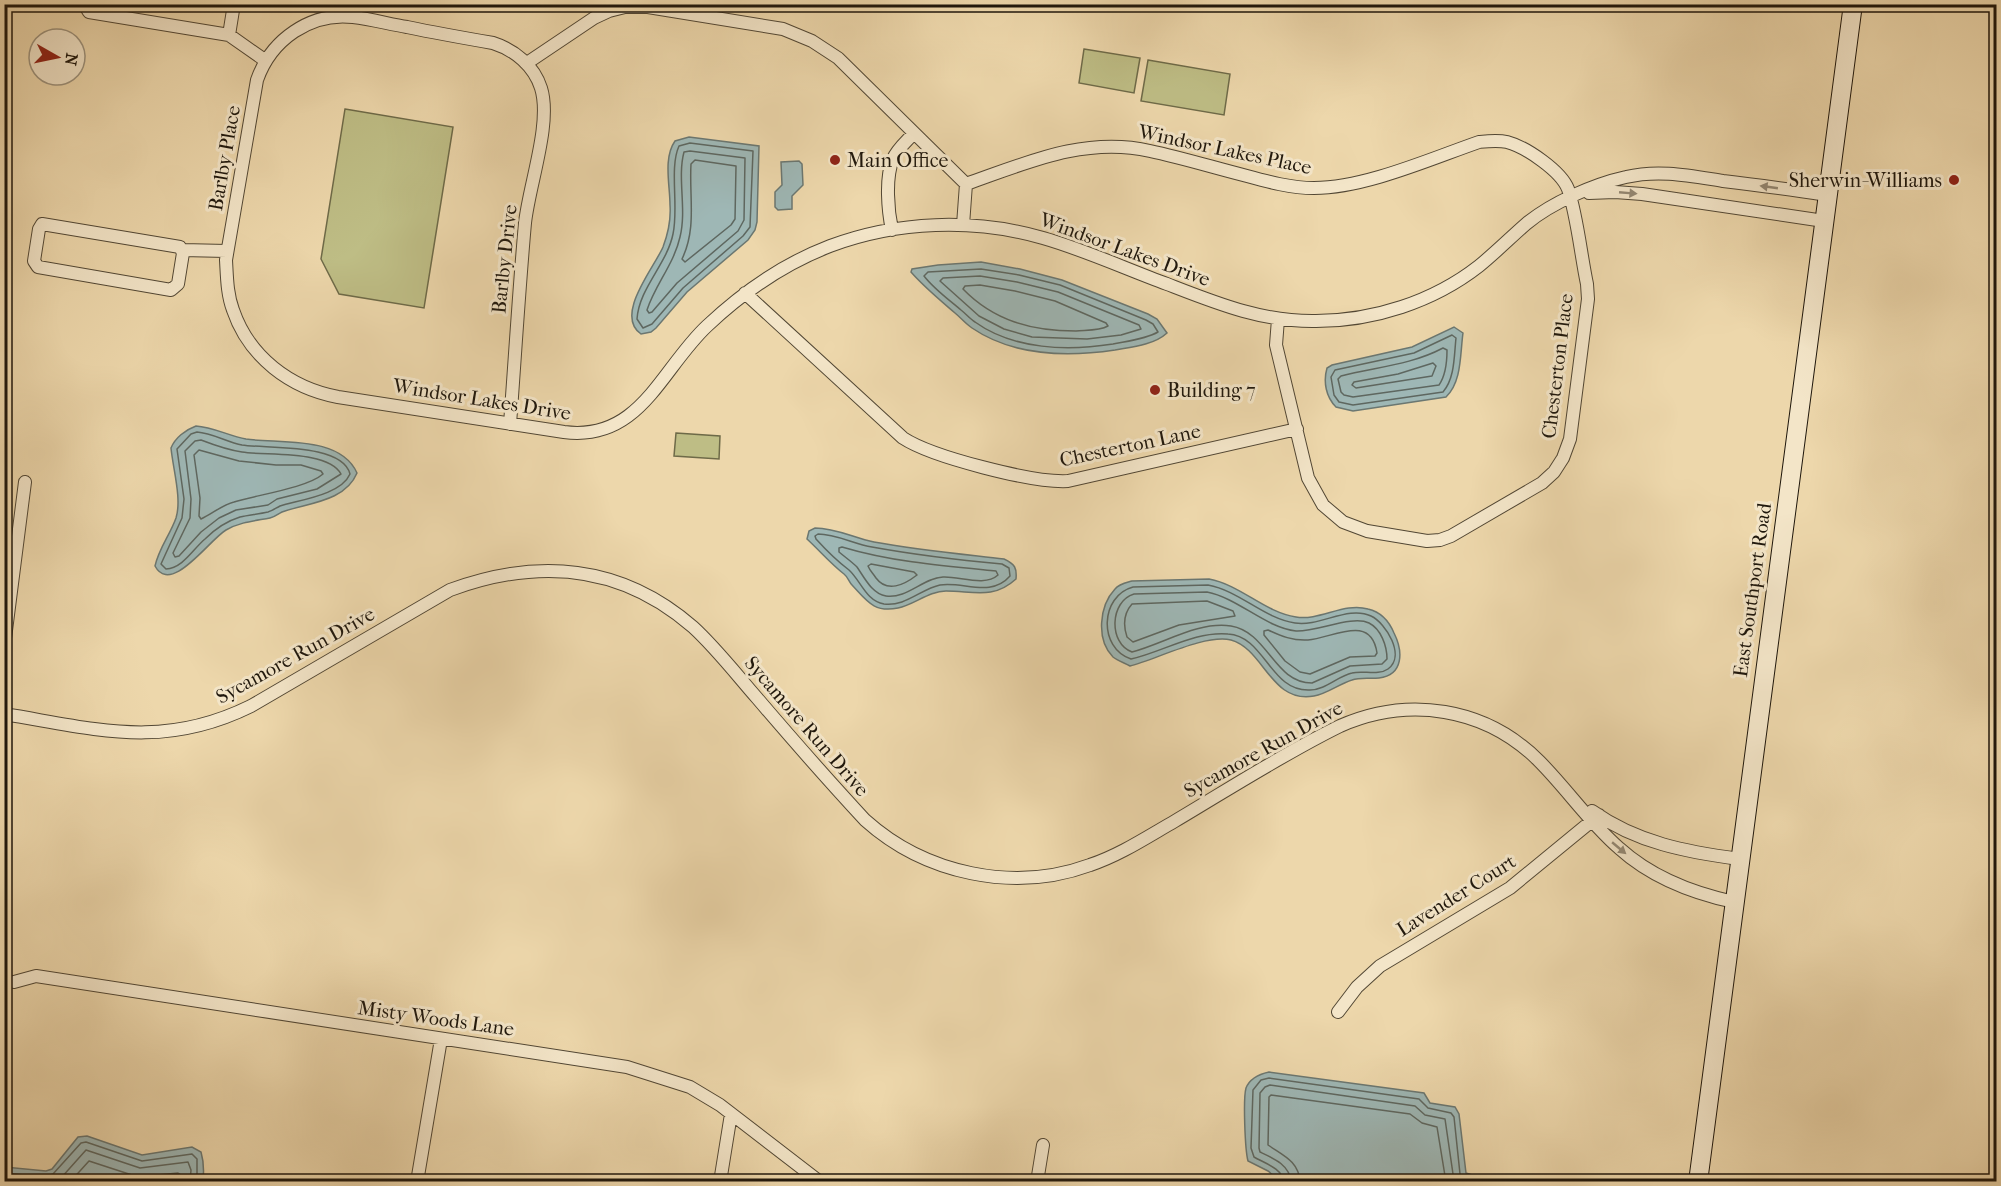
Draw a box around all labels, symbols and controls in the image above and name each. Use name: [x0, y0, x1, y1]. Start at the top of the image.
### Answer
north arrow: [27, 27, 87, 87]
text: N: [61, 52, 82, 68]
street label: Barlby Place: [204, 104, 245, 212]
street label: Windsor Lakes Place: [1135, 120, 1314, 179]
place label: Main Office: [847, 149, 948, 172]
marker: Main Office: [828, 153, 842, 167]
place label: Sherwin-Williams: [1789, 169, 1942, 192]
marker: Sherwin-Williams: [1947, 173, 1961, 187]
one-way arrow: [1760, 182, 1779, 191]
one-way arrow: [1619, 188, 1638, 198]
street label: Barlby Drive: [487, 203, 522, 315]
street label: Windsor Lakes Drive: [1035, 208, 1213, 291]
street label: Chesterton Place: [1537, 292, 1578, 440]
street label: Windsor Lakes Drive: [390, 374, 573, 425]
place label: Building 7: [1167, 379, 1256, 402]
marker: Building 7: [1148, 383, 1162, 397]
street label: Chesterton Lane: [1058, 419, 1203, 472]
street label: East Southport Road: [1729, 500, 1776, 679]
street label: Sycamore Run Drive: [212, 602, 379, 709]
street label: Sycamore Run Drive: [740, 652, 874, 801]
street label: Sycamore Run Drive: [1180, 696, 1347, 803]
one-way arrow: [1611, 841, 1626, 854]
street label: Lavender Court: [1392, 850, 1520, 941]
street label: Misty Woods Lane: [356, 996, 516, 1041]

